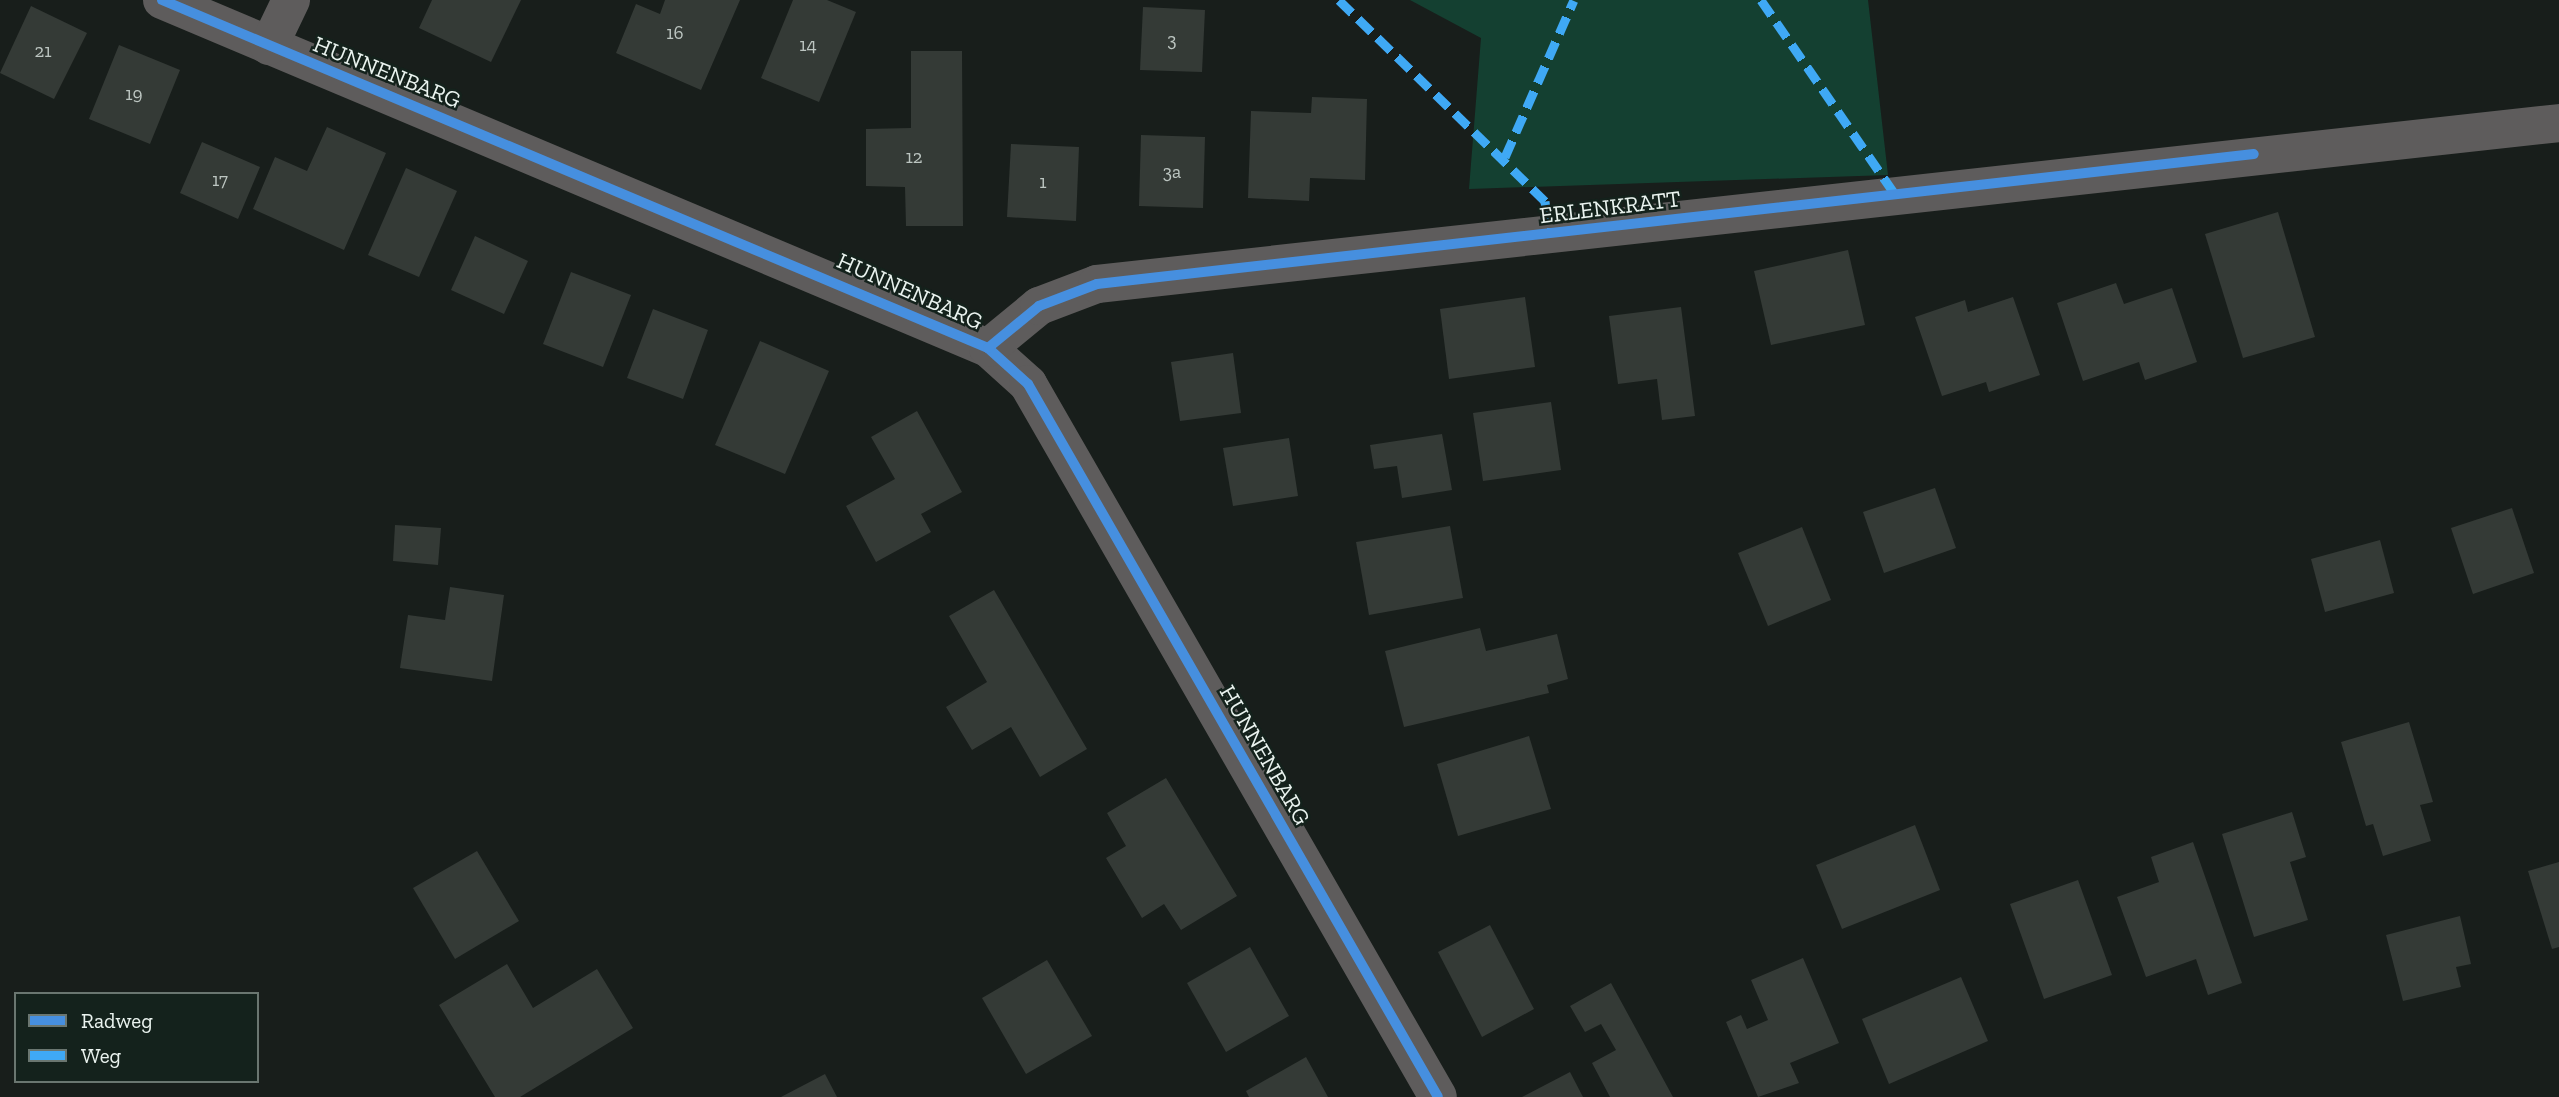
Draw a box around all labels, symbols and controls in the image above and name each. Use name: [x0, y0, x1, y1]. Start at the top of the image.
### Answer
house number: 16: [666, 22, 684, 44]
house number: 3: [1167, 29, 1177, 51]
street label: HUNNENBARG: [309, 30, 465, 114]
house number: 14: [799, 34, 817, 56]
house number: 21: [34, 40, 52, 62]
house number: 19: [125, 83, 143, 105]
house number: 12: [905, 146, 923, 168]
house number: 3a: [1163, 161, 1181, 183]
house number: 17: [212, 169, 228, 191]
house number: 1: [1039, 171, 1047, 193]
street label: ERLENKRATT: [1538, 185, 1682, 229]
street label: HUNNENBARG: [833, 247, 987, 335]
street label: HUNNENBARG: [1214, 680, 1316, 830]
legend: [14, 992, 259, 1083]
text: Radweg: [81, 1008, 153, 1033]
text: Weg: [81, 1043, 121, 1068]

